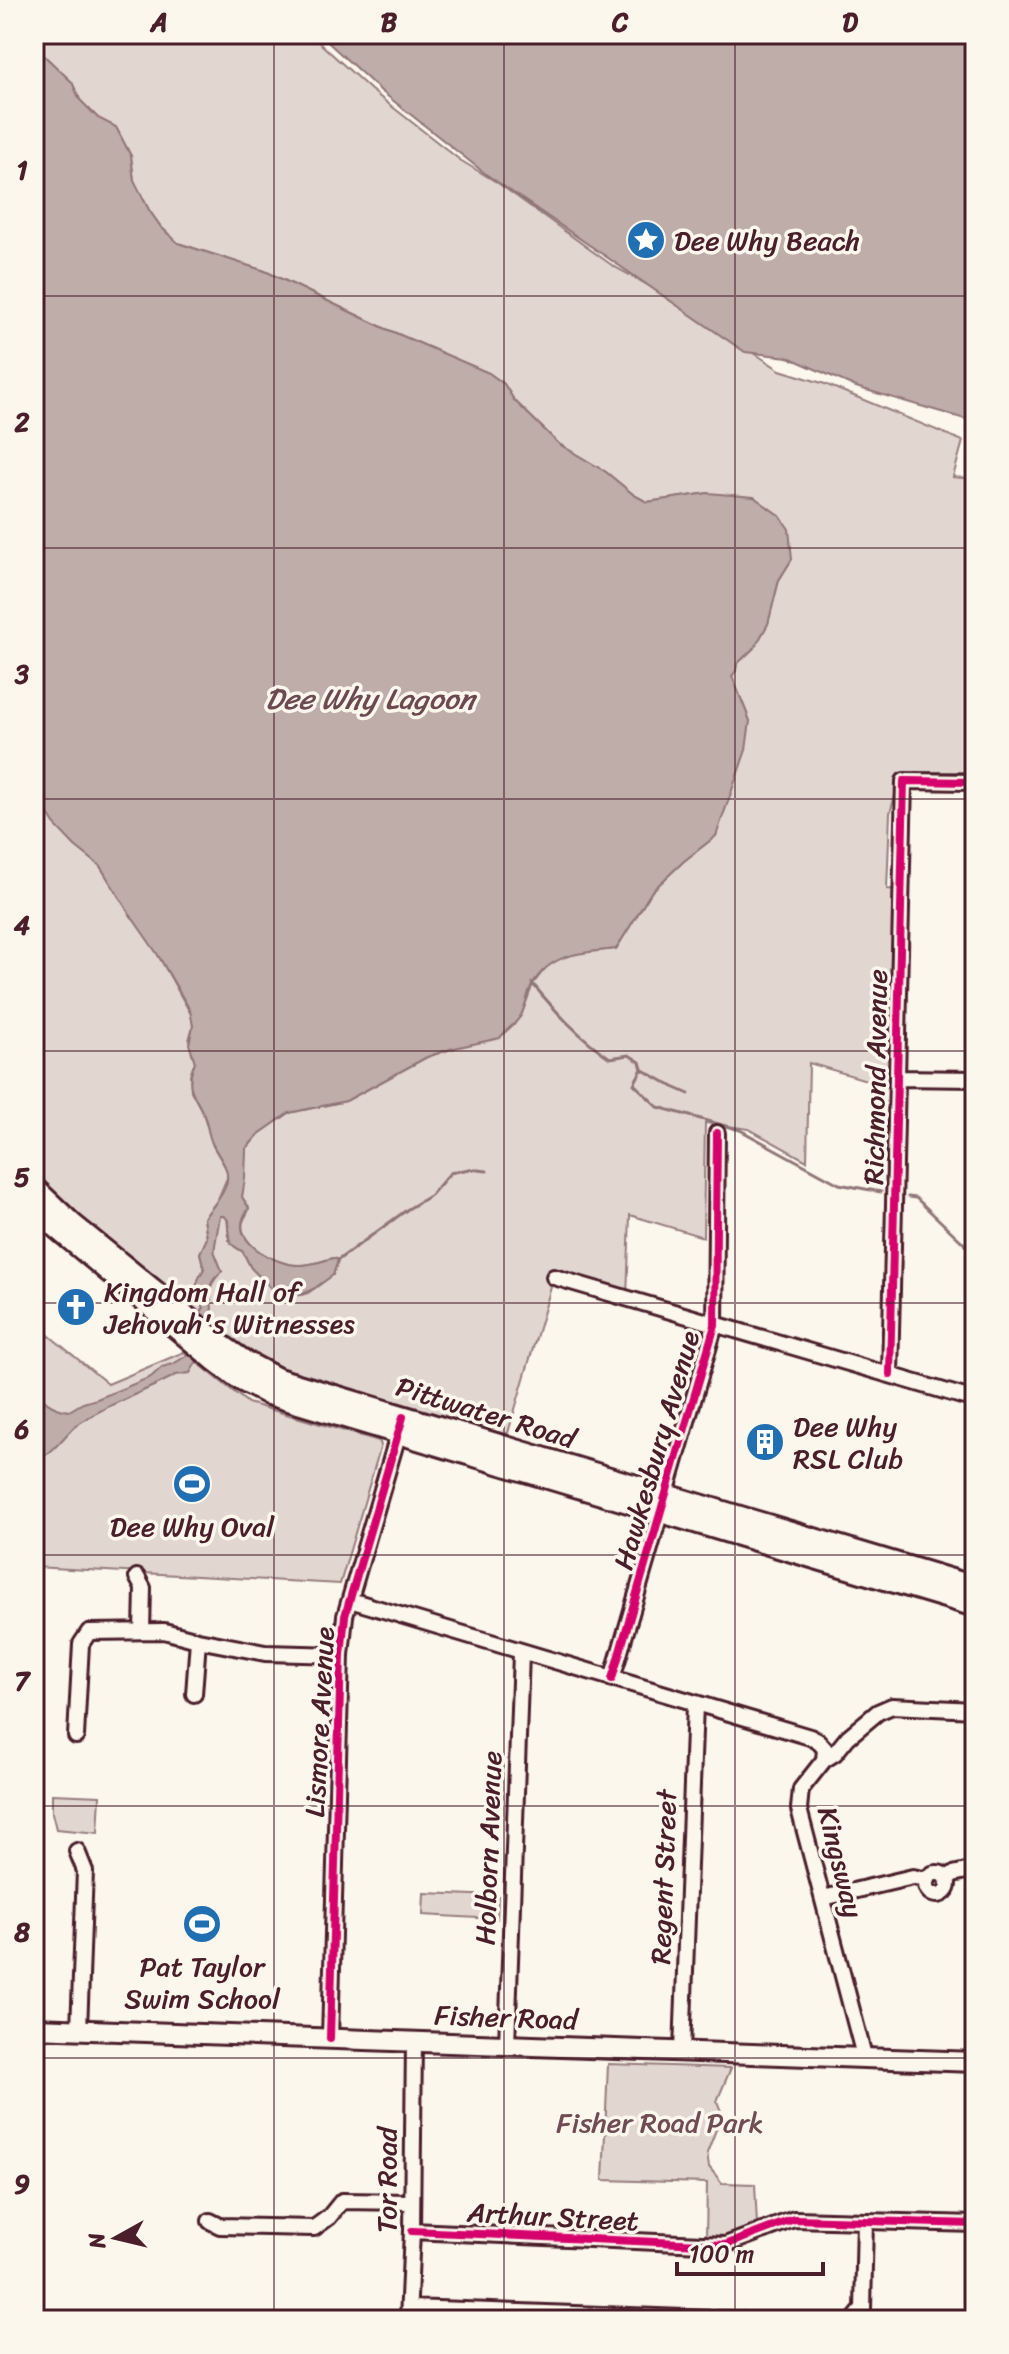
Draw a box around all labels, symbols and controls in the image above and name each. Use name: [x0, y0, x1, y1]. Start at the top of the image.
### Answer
text: A: [149, 0, 168, 45]
text: B: [381, 0, 398, 45]
text: C: [611, 0, 629, 45]
text: D: [842, 0, 858, 45]
text: 1: [16, 147, 28, 193]
place label: Dee Why Beach: [674, 216, 860, 265]
place icon: Dee Why Beach: [625, 219, 667, 261]
text: 2: [13, 399, 30, 445]
text: 3: [14, 651, 30, 697]
water label: Dee Why Lagoon: [265, 672, 478, 726]
text: 4: [14, 902, 30, 948]
street label: Richmond Avenue: [849, 969, 902, 1185]
text: 5: [14, 1154, 30, 1200]
place label: Kingdom Hall of Jehovah's Witnesses: [103, 1267, 355, 1348]
church icon: Kingdom Hall of Jehovah's Witnesses: [55, 1286, 97, 1328]
street label: Hawkesbury Avenue: [599, 1325, 714, 1576]
street label: Pittwater Road: [390, 1362, 584, 1464]
place label: Dee Why RSL Club: [793, 1402, 903, 1483]
text: 6: [14, 1406, 30, 1452]
building icon: Dee Why RSL Club: [744, 1421, 786, 1463]
sports icon: Dee Why Oval: [171, 1463, 213, 1505]
place label: Dee Why Oval: [110, 1502, 275, 1551]
street label: Lismore Avenue: [290, 1625, 349, 1819]
text: 7: [15, 1658, 32, 1704]
street label: Holborn Avenue: [461, 1750, 516, 1946]
street label: Regent Street: [636, 1787, 691, 1965]
street label: Kingsway: [803, 1801, 878, 1924]
sports icon: Pat Taylor Swim School: [181, 1903, 223, 1945]
text: 8: [13, 1909, 30, 1955]
place label: Pat Taylor Swim School: [124, 1942, 281, 2023]
street label: Fisher Road: [433, 1991, 581, 2045]
park label: Fisher Road Park: [556, 2098, 764, 2147]
street label: Tor Road: [362, 2125, 411, 2233]
text: 9: [14, 2161, 30, 2207]
street label: Arthur Street: [465, 2187, 640, 2245]
north arrow: [76, 2198, 156, 2278]
scale bar: [677, 2226, 823, 2276]
text: N: [76, 2230, 117, 2252]
text: 100 m: [689, 2233, 754, 2275]

